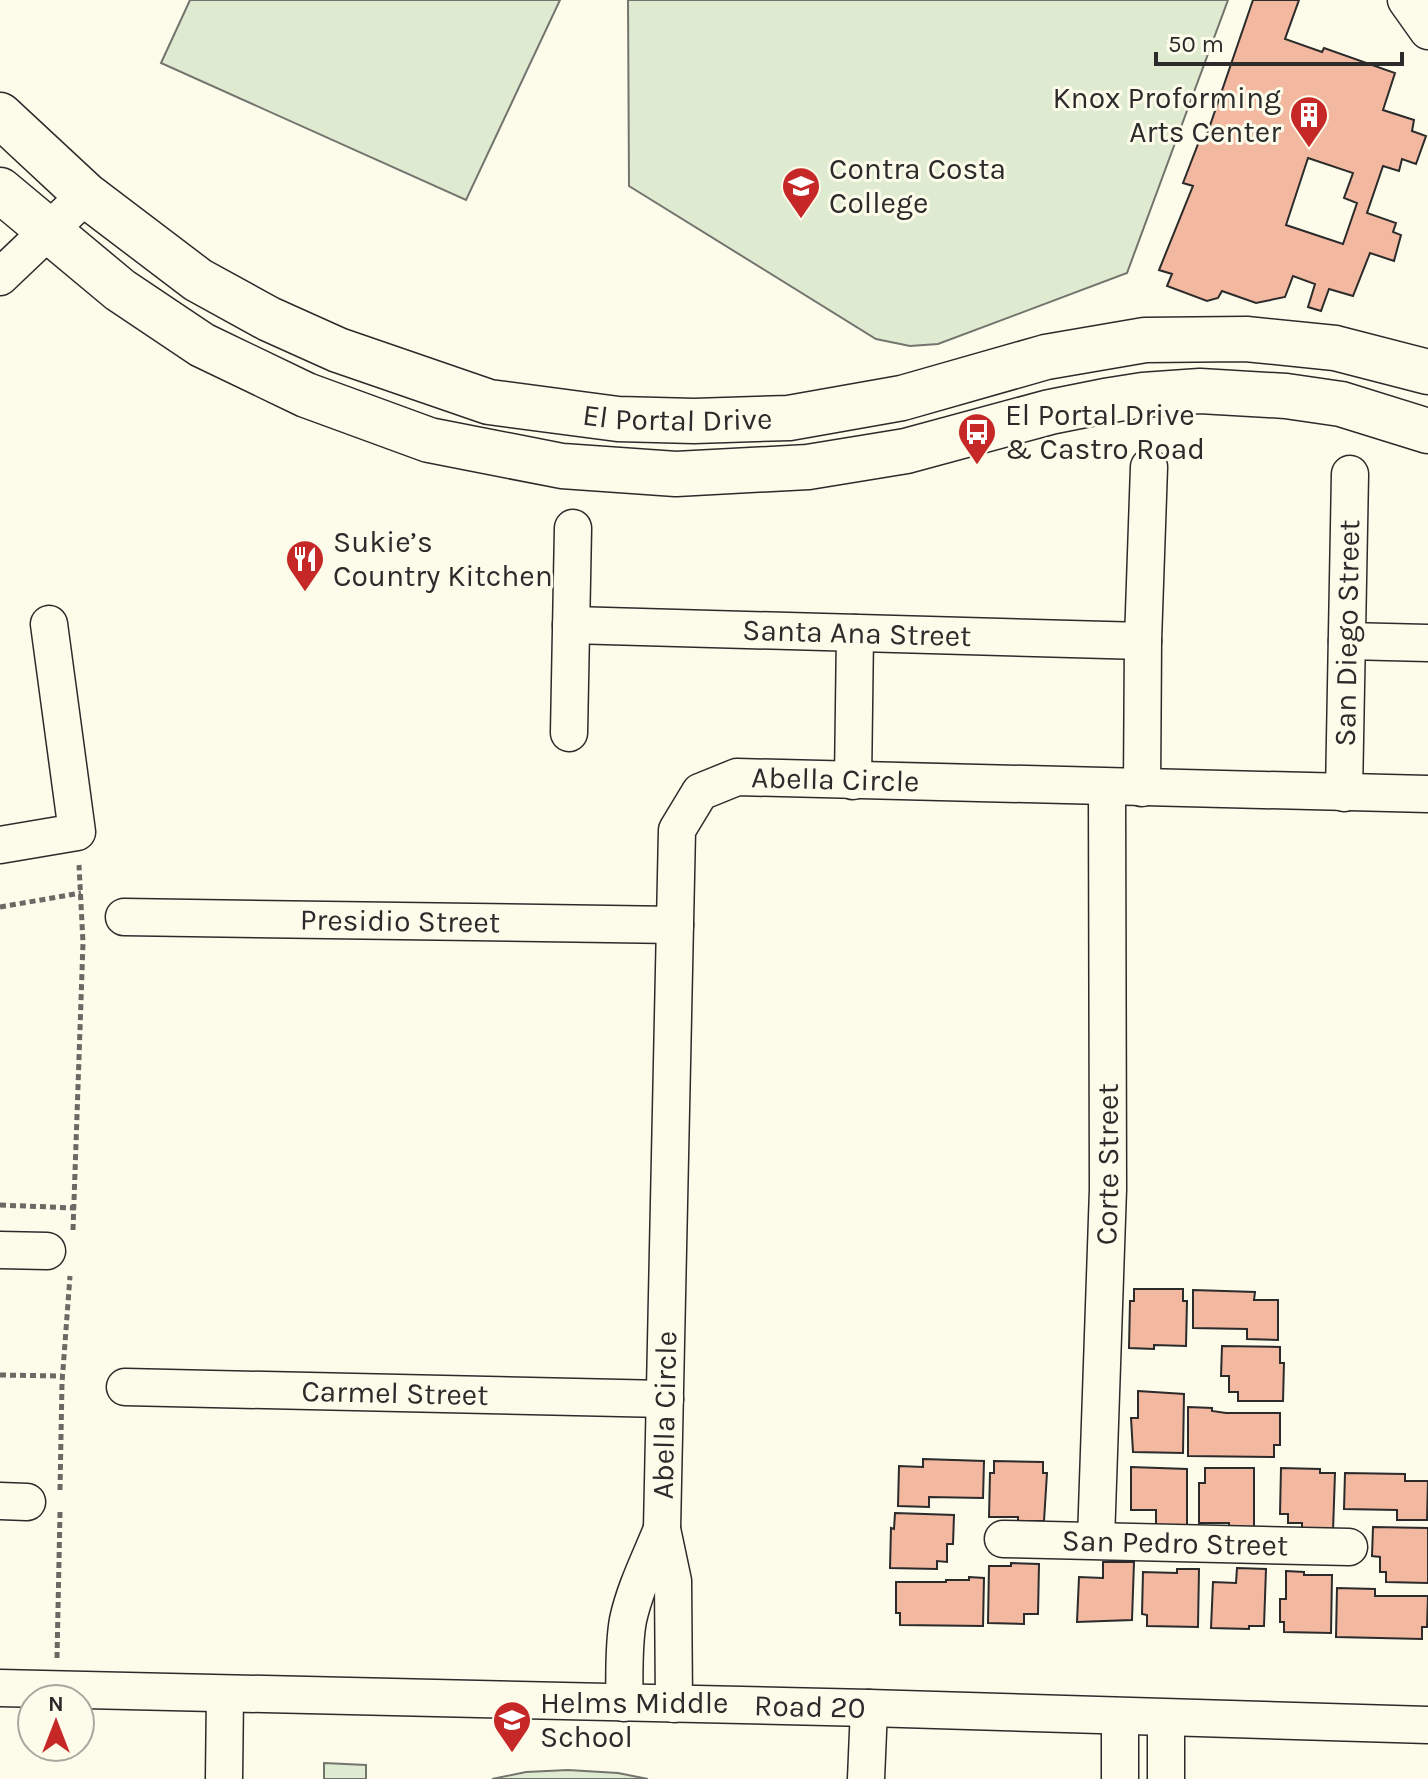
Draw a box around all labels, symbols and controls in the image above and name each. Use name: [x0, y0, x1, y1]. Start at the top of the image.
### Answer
scale bar: [1156, 16, 1402, 66]
text: 50 m: [1168, 30, 1224, 58]
place label: Knox Proforming Arts Center: [1052, 80, 1281, 150]
building icon: Knox Proforming Arts Center: [1288, 94, 1330, 149]
place label: Contra Costa College: [829, 151, 1006, 221]
school or university icon: Contra Costa College: [780, 165, 822, 220]
street label: El Portal Drive: [581, 397, 773, 439]
place label: El Portal Drive & Castro Road: [1005, 397, 1205, 467]
bus stop icon: El Portal Drive & Castro Road: [956, 411, 998, 466]
street label: San Diego Street: [1327, 519, 1367, 747]
place label: Sukie’s Country Kitchen: [333, 524, 553, 594]
restaurant icon: Sukie’s Country Kitchen: [284, 538, 326, 593]
street label: Santa Ana Street: [742, 612, 972, 654]
street label: Abella Circle: [751, 759, 920, 799]
street label: Presidio Street: [300, 902, 500, 940]
street label: Corte Street: [1088, 1083, 1126, 1246]
street label: Abella Circle: [645, 1331, 684, 1500]
street label: Carmel Street: [301, 1373, 489, 1413]
street label: San Pedro Street: [1061, 1522, 1289, 1564]
north arrow: [16, 1683, 96, 1763]
place label: Helms Middle School: [540, 1685, 729, 1755]
street label: Road 20: [754, 1687, 866, 1726]
text: N: [48, 1691, 64, 1717]
school or university icon: Helms Middle School: [491, 1699, 533, 1754]

